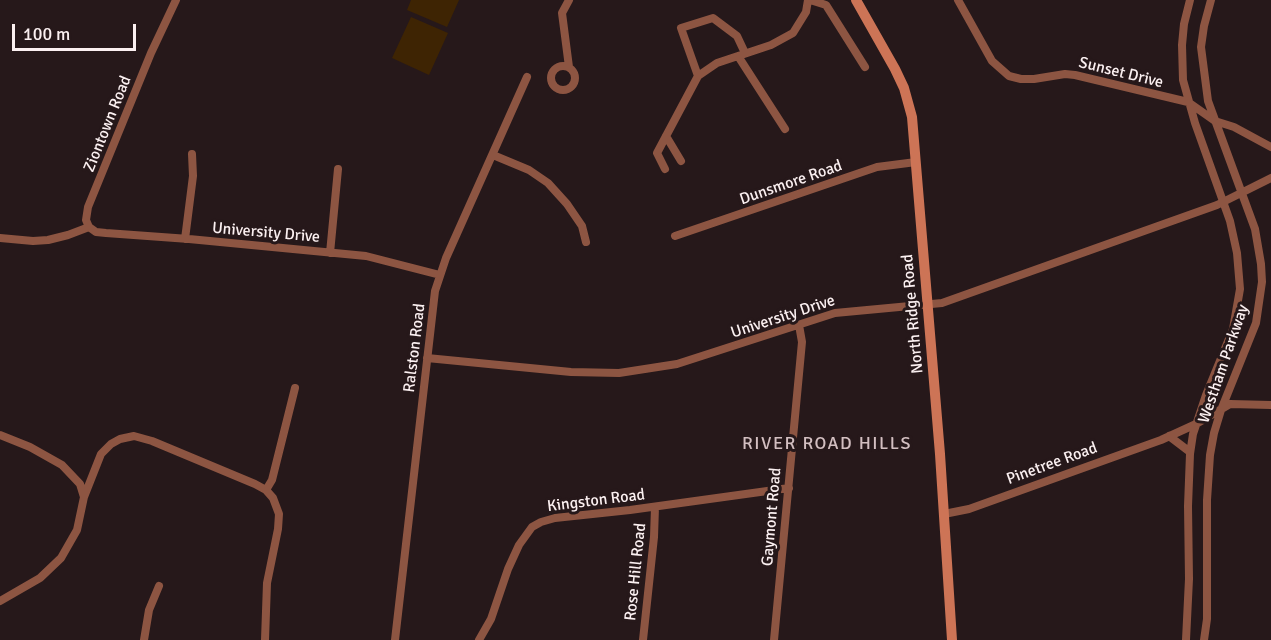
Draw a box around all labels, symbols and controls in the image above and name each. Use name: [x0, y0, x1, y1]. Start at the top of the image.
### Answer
scale bar: [15, 12, 140, 50]
text: 100 m: [23, 23, 70, 45]
street label: Sunset Drive: [1077, 53, 1165, 93]
street label: Ziontown Road: [80, 73, 136, 175]
street label: Dunsmore Road: [737, 156, 845, 210]
street label: University Drive: [211, 219, 321, 247]
street label: North Ridge Road: [898, 253, 928, 375]
street label: University Drive: [729, 291, 837, 343]
street label: Ralston Road: [400, 302, 430, 394]
street label: Westham Parkway: [1195, 302, 1253, 426]
district label: RIVER ROAD HILLS: [742, 433, 912, 455]
street label: Pinetree Road: [1004, 439, 1100, 489]
street label: Gaymont Road: [758, 467, 786, 567]
street label: Kingston Road: [546, 485, 646, 517]
street label: Rose Hill Road: [621, 522, 651, 622]

